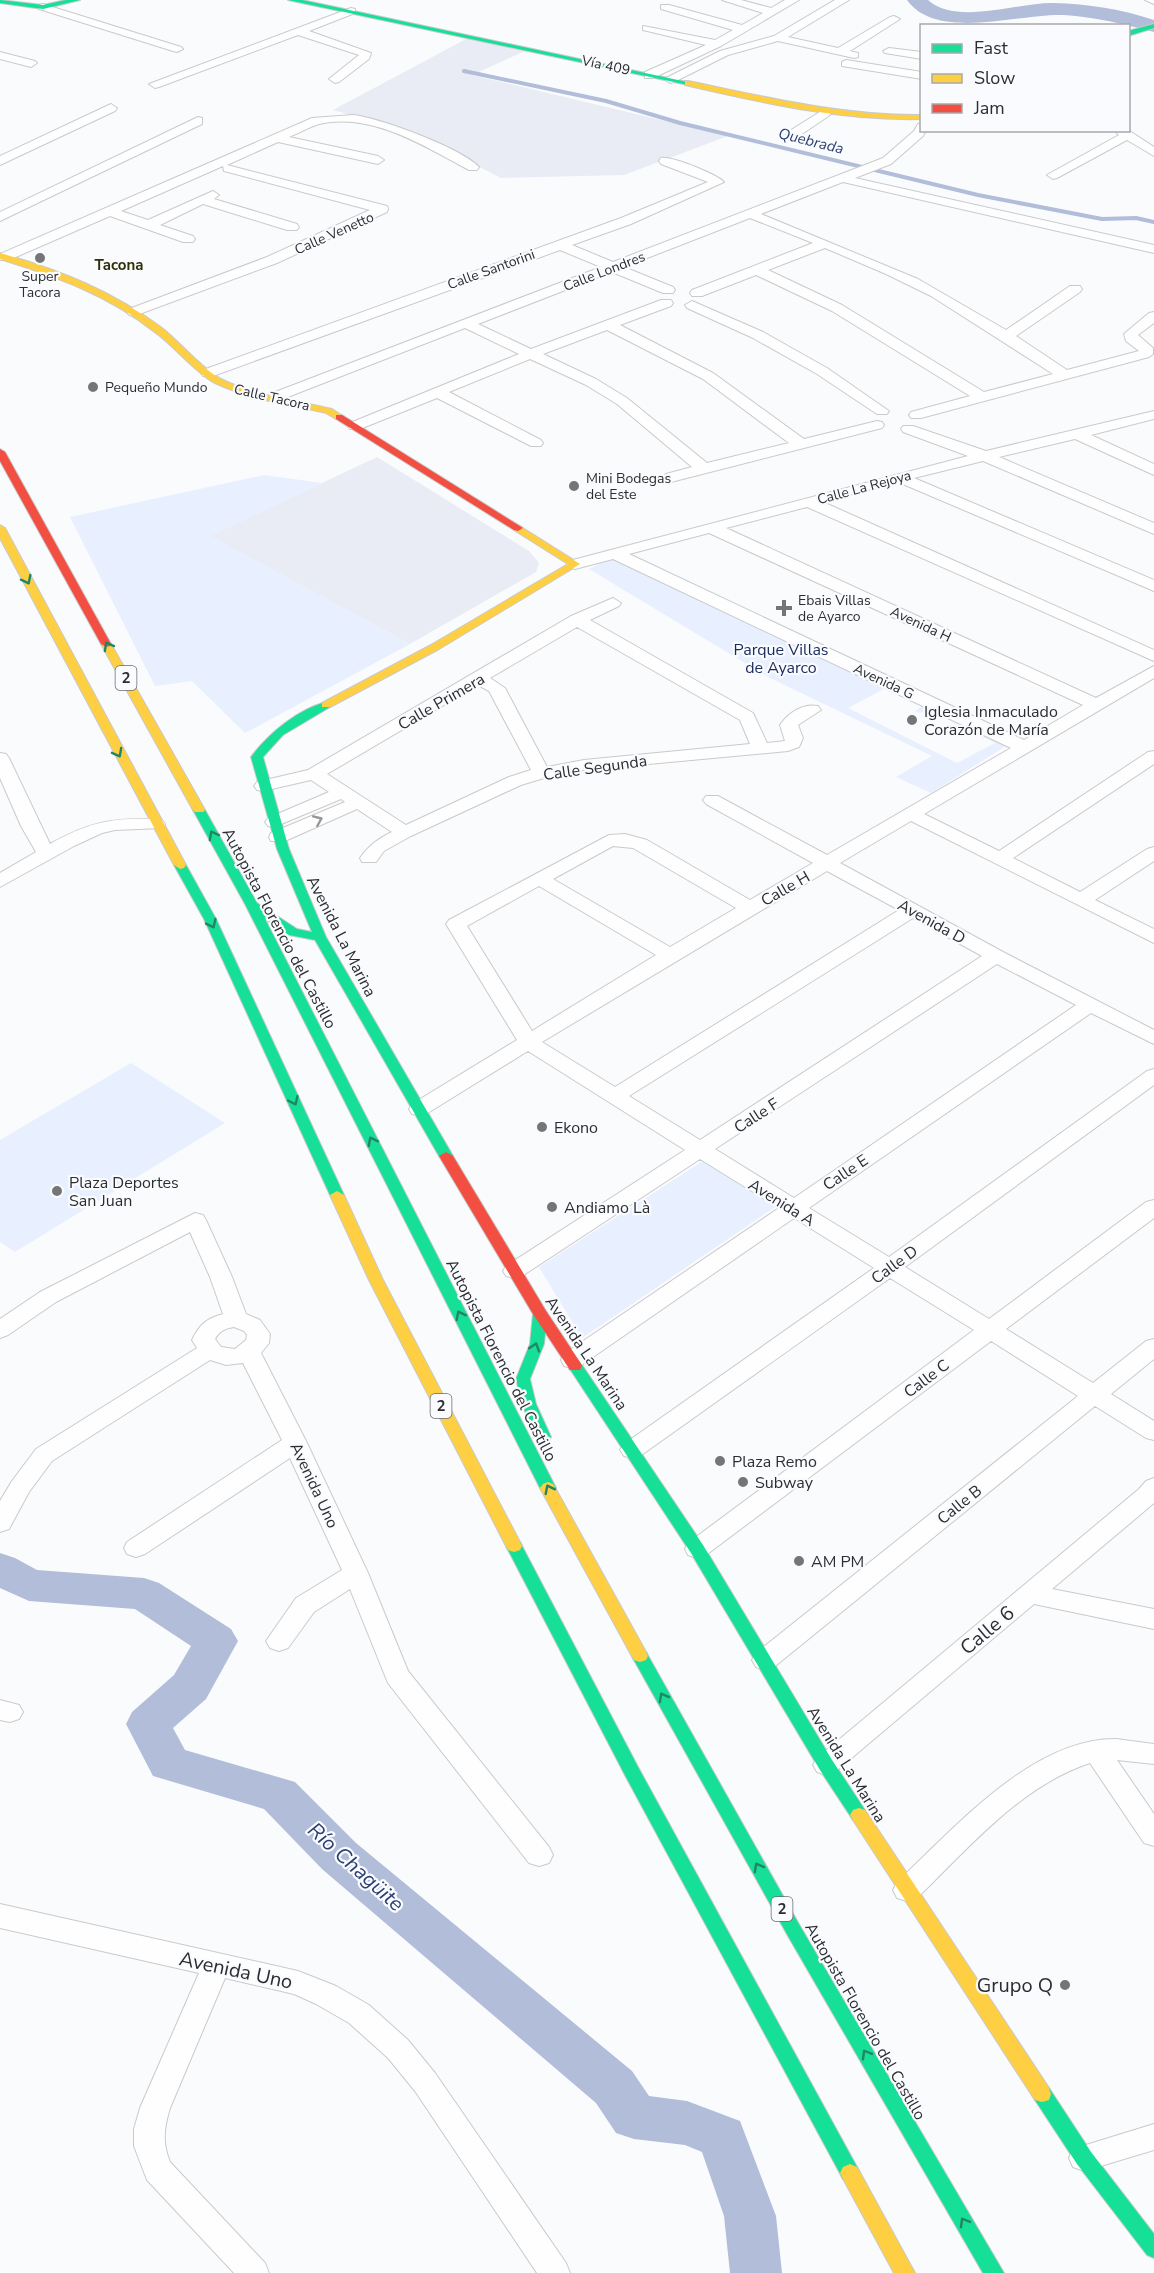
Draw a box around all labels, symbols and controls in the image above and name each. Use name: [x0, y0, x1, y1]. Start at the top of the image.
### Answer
legend: [920, 24, 1130, 132]
text: Fast: [974, 36, 1009, 60]
street label: Vía 409: [579, 51, 632, 80]
text: Slow: [974, 66, 1015, 90]
text: Jam: [973, 96, 1005, 120]
water label: Quebrada: [776, 123, 846, 159]
street label: Calle Venetto: [292, 207, 377, 259]
street label: Calle Santorini: [445, 245, 538, 294]
street label: Calle Londres: [560, 247, 648, 296]
marker: Super Tacora: [33, 251, 47, 265]
district label: Tacona: [95, 255, 143, 275]
place label: Super Tacora: [19, 267, 61, 302]
place label: Pequeño Mundo: [105, 378, 208, 397]
marker: Pequeño Mundo: [86, 380, 100, 394]
street label: Calle Tacora: [232, 380, 312, 415]
street label: Calle La Rejoya: [815, 466, 913, 509]
place label: Mini Bodegas del Este: [586, 469, 671, 504]
marker: Mini Bodegas del Este: [567, 479, 581, 493]
one-way arrow: [20, 574, 31, 585]
place label: Ebais Villas de Ayarco: [798, 591, 871, 626]
marker: Ebais Villas de Ayarco: [775, 599, 793, 617]
street label: Avenida H: [887, 602, 954, 647]
park label: Parque Villas de Ayarco: [733, 639, 829, 679]
one-way arrow: [104, 642, 115, 652]
street label: Avenida G: [850, 659, 917, 704]
road number: 2: [116, 666, 136, 690]
street label: Calle Primera: [394, 668, 489, 736]
place label: Iglesia Inmaculado Corazón de María: [924, 701, 1058, 741]
marker: Iglesia Inmaculado Corazón de María: [905, 713, 919, 727]
one-way arrow: [111, 747, 122, 757]
street label: Calle Segunda: [542, 750, 648, 786]
one-way arrow: [311, 815, 322, 827]
street label: Autopista Florencio del Castillo: [217, 824, 342, 1033]
one-way arrow: [209, 831, 220, 841]
street label: Calle H: [757, 866, 814, 912]
street label: Avenida La Marina: [301, 872, 381, 1001]
street label: Avenida D: [894, 894, 969, 950]
one-way arrow: [205, 917, 216, 928]
street label: Calle F: [730, 1093, 784, 1139]
one-way arrow: [286, 1094, 298, 1105]
place label: Ekono: [554, 1117, 598, 1139]
marker: Ekono: [535, 1120, 549, 1134]
one-way arrow: [368, 1137, 379, 1148]
street label: Calle E: [819, 1150, 873, 1196]
place label: Plaza Deportes San Juan: [69, 1172, 179, 1212]
street label: Avenida A: [744, 1174, 819, 1232]
marker: Plaza Deportes San Juan: [50, 1184, 64, 1198]
place label: Andiamo Là: [564, 1197, 650, 1219]
marker: Andiamo Là: [545, 1200, 559, 1214]
street label: Calle D: [867, 1240, 922, 1289]
street label: Autopista Florencio del Castillo: [440, 1255, 562, 1466]
street label: Avenida La Marina: [540, 1292, 632, 1415]
one-way arrow: [456, 1311, 468, 1322]
one-way arrow: [528, 1342, 540, 1353]
street label: Calle C: [899, 1354, 954, 1403]
road number: 2: [430, 1394, 452, 1418]
street label: Avenida Uno: [285, 1439, 344, 1532]
place label: Plaza Remo: [732, 1451, 817, 1473]
marker: Plaza Remo: [713, 1454, 727, 1468]
place label: Subway: [755, 1472, 814, 1494]
marker: Subway: [736, 1475, 750, 1489]
street label: Calle B: [933, 1480, 987, 1530]
one-way arrow: [544, 1484, 556, 1495]
place label: AM PM: [811, 1551, 864, 1573]
marker: AM PM: [792, 1554, 806, 1568]
street label: Calle 6: [954, 1600, 1020, 1661]
one-way arrow: [659, 1693, 670, 1703]
street label: Avenida La Marina: [802, 1702, 891, 1827]
water label: Río Chagüite: [302, 1816, 410, 1918]
one-way arrow: [754, 1863, 765, 1873]
road number: 2: [772, 1897, 792, 1921]
street label: Autopista Florencio del Castillo: [799, 1919, 931, 2124]
street label: Avenida Uno: [177, 1945, 295, 1996]
place label: Grupo Q: [977, 1972, 1053, 1999]
marker: Grupo Q: [1058, 1978, 1072, 1992]
one-way arrow: [862, 2050, 873, 2060]
one-way arrow: [960, 2218, 972, 2229]

